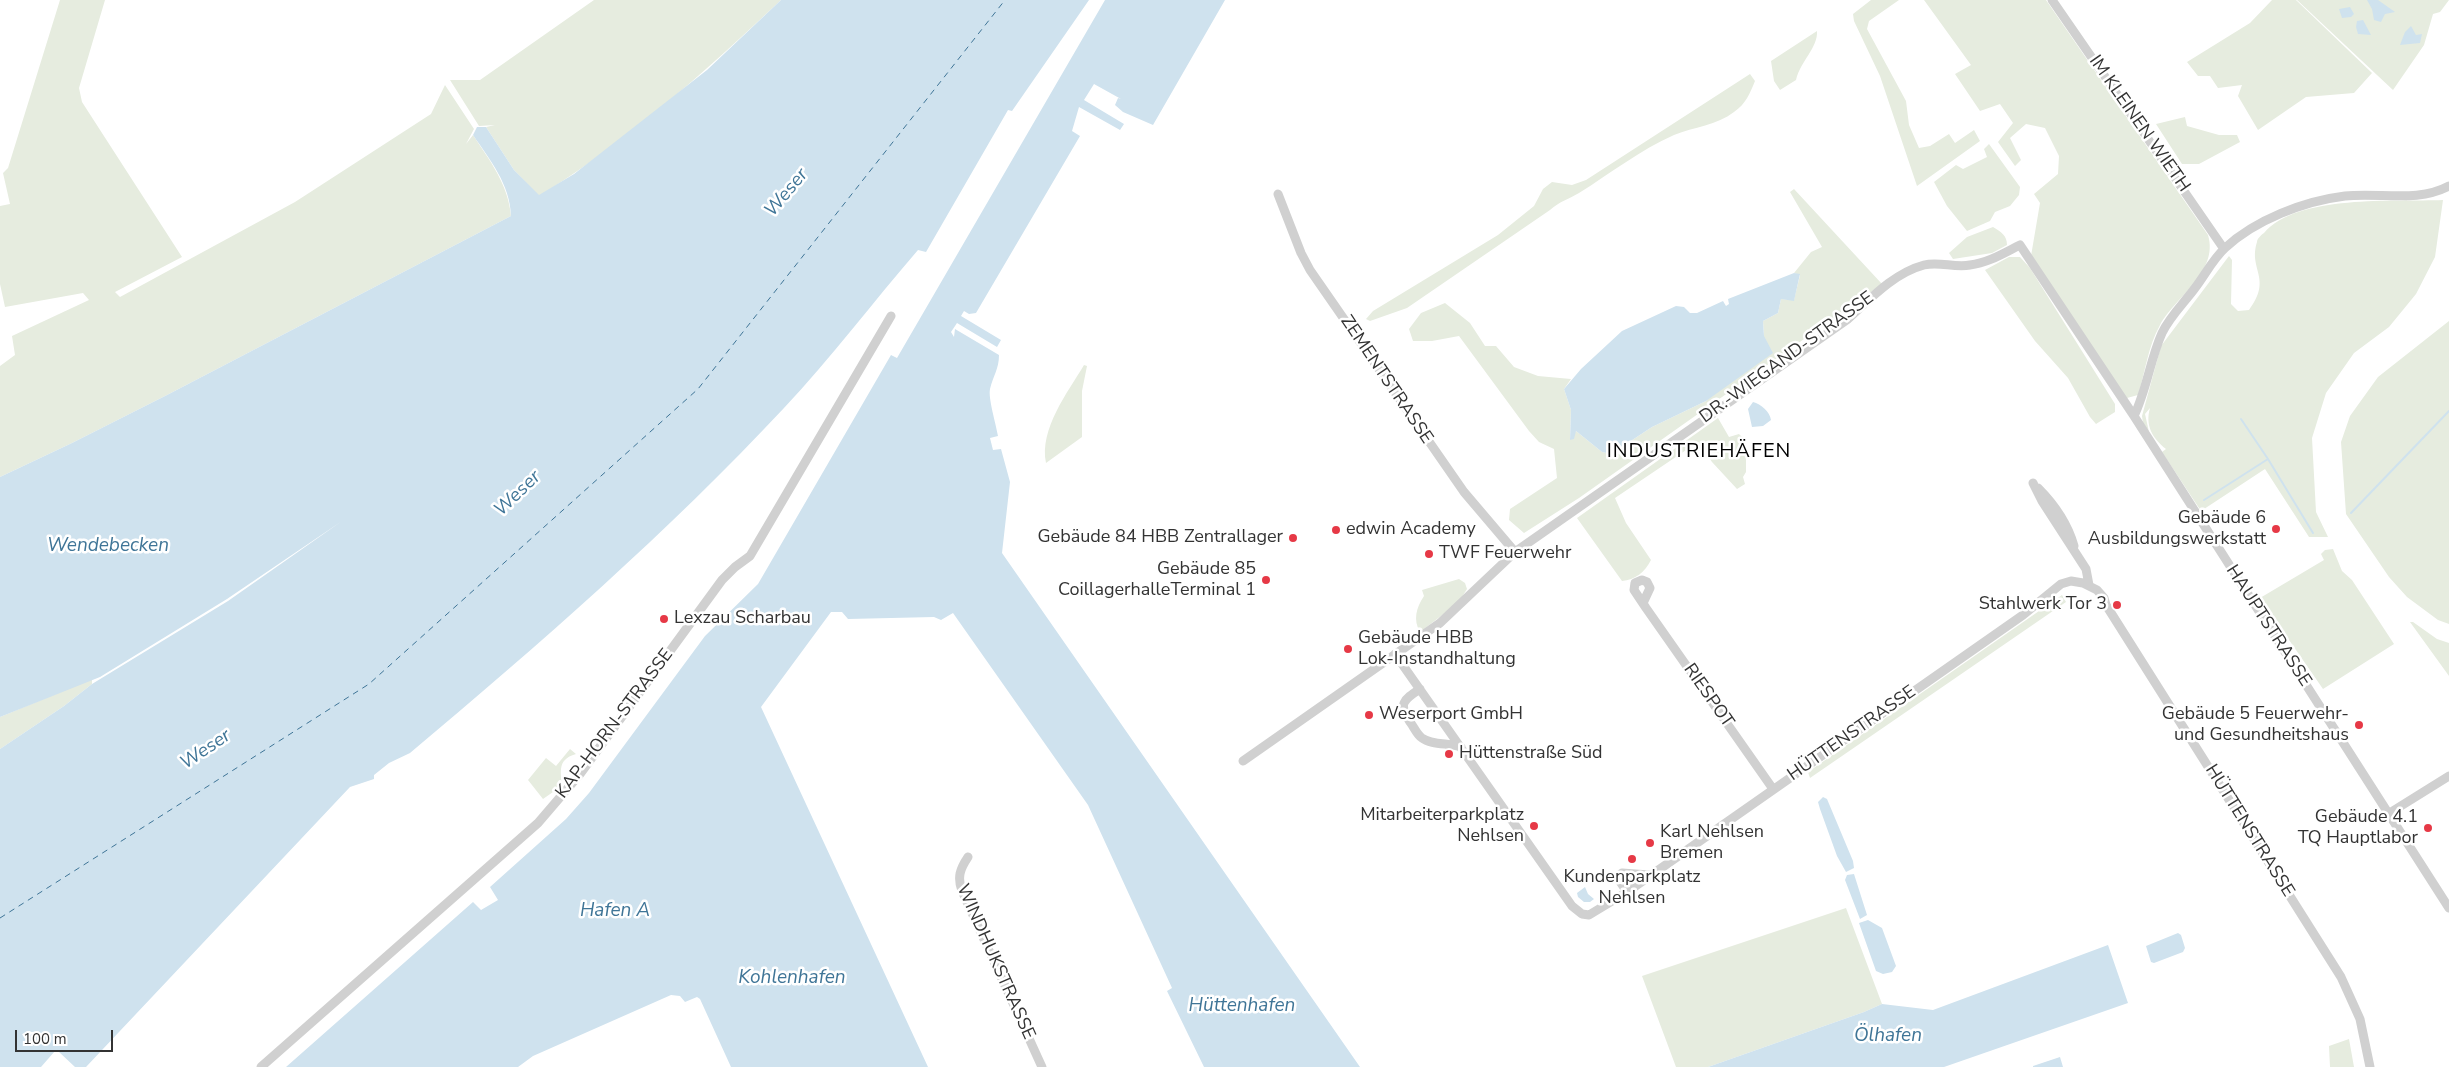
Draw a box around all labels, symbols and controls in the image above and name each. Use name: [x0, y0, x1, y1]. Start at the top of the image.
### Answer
street label: IM KLEINEN WIETH: [2084, 52, 2194, 196]
water label: Weser: [760, 164, 814, 222]
street label: DR.-WIEGAND-STRASSE: [1696, 288, 1878, 428]
street label: ZEMENTSTRASSE: [1335, 312, 1437, 448]
district label: INDUSTRIEHÄFEN: [1605, 440, 1793, 464]
water label: Weser: [490, 466, 546, 522]
place label: Gebäude 6 Ausbildungswerkstatt: [2088, 508, 2266, 550]
place label: edwin Academy: [1346, 519, 1476, 541]
marker: Gebäude 6 Ausbildungswerkstatt: [2270, 523, 2282, 535]
marker: edwin Academy: [1330, 524, 1342, 536]
place label: Gebäude 84 HBB Zentrallager: [1038, 527, 1283, 549]
marker: Gebäude 84 HBB Zentrallager: [1287, 532, 1299, 544]
water label: Wendebecken: [47, 535, 169, 557]
place label: TWF Feuerwehr: [1439, 543, 1571, 565]
marker: TWF Feuerwehr: [1423, 548, 1435, 560]
place label: Gebäude 85 CoillagerhalleTerminal 1: [1058, 559, 1256, 602]
street label: HAUPTSTRASSE: [2221, 561, 2315, 691]
marker: Gebäude 85 CoillagerhalleTerminal 1: [1260, 574, 1272, 586]
place label: Stahlwerk Tor 3: [1979, 594, 2107, 616]
marker: Stahlwerk Tor 3: [2111, 599, 2123, 611]
place label: Lexzau Scharbau: [674, 608, 811, 630]
marker: Lexzau Scharbau: [658, 613, 670, 625]
place label: Gebäude HBB Lok-Instandhaltung: [1358, 628, 1516, 670]
marker: Gebäude HBB Lok-Instandhaltung: [1342, 643, 1354, 655]
street label: KAP-HORN-STRASSE: [552, 645, 678, 803]
street label: RIESPOT: [1678, 660, 1738, 732]
street label: HÜTTENSTRASSE: [1784, 682, 1920, 786]
place label: Weserport GmbH: [1379, 704, 1523, 726]
place label: Gebäude 5 Feuerwehr- und Gesundheitshaus: [2162, 704, 2349, 746]
marker: Weserport GmbH: [1363, 709, 1375, 721]
marker: Gebäude 5 Feuerwehr- und Gesundheitshaus: [2353, 719, 2365, 731]
water label: Weser: [176, 725, 236, 775]
place label: Hüttenstraße Süd: [1459, 743, 1603, 765]
marker: Hüttenstraße Süd: [1443, 748, 1455, 760]
street label: HÜTTENSTRASSE: [2200, 761, 2298, 901]
place label: Mitarbeiterparkplatz Nehlsen: [1360, 805, 1524, 848]
place label: Gebäude 4.1 TQ Hauptlabor: [2298, 807, 2418, 850]
marker: Mitarbeiterparkplatz Nehlsen: [1528, 820, 1540, 832]
place label: Karl Nehlsen Bremen: [1660, 822, 1764, 864]
marker: Gebäude 4.1 TQ Hauptlabor: [2422, 822, 2434, 834]
marker: Karl Nehlsen Bremen: [1644, 837, 1656, 849]
marker: Kundenparkplatz Nehlsen: [1626, 853, 1638, 865]
place label: Kundenparkplatz Nehlsen: [1563, 867, 1701, 910]
street label: WINDHUKSTRASSE: [951, 881, 1039, 1043]
water label: Hafen A: [580, 900, 650, 922]
water label: Kohlenhafen: [738, 967, 846, 989]
water label: Hüttenhafen: [1189, 995, 1295, 1017]
scale bar: [18, 1020, 115, 1052]
water label: Ölhafen: [1854, 1025, 1922, 1047]
text: 100 m: [23, 1029, 67, 1049]

